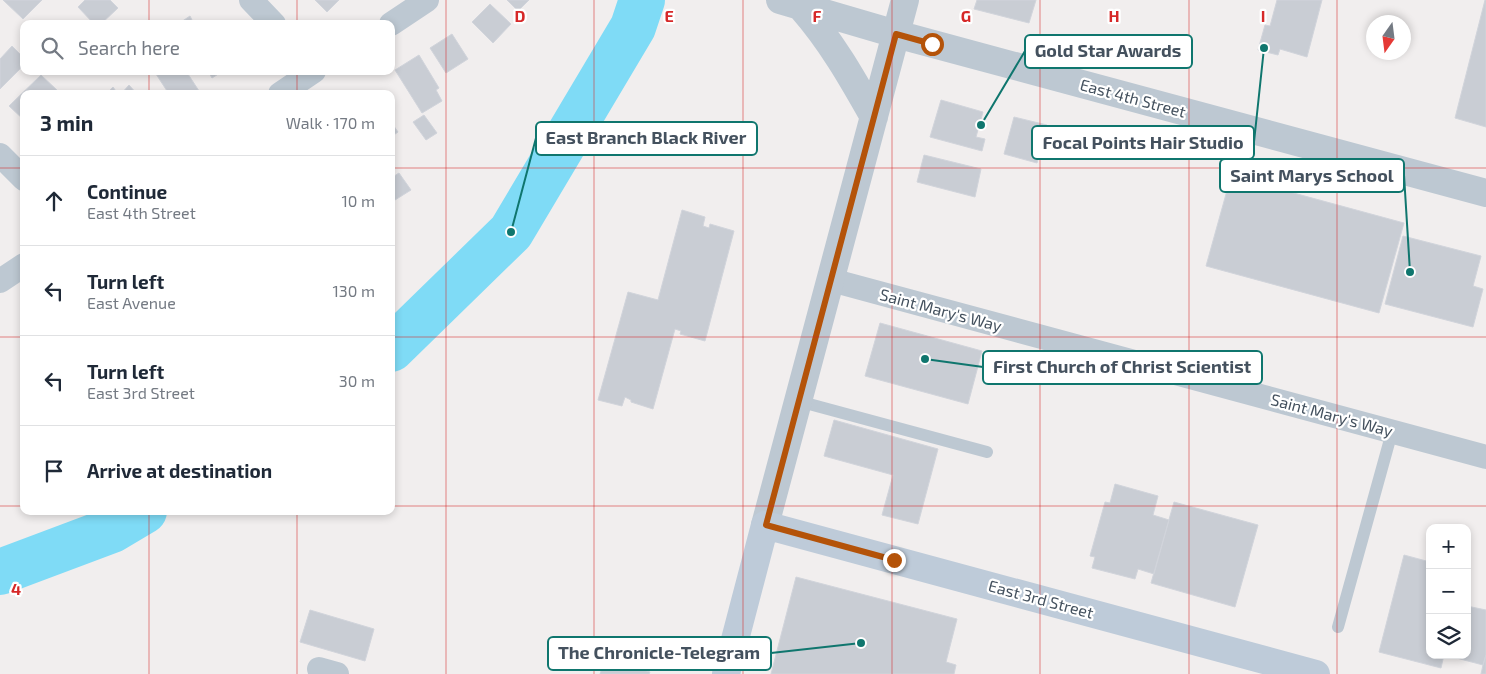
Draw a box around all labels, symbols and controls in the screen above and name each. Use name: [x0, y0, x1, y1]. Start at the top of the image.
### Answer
text: D: [515, 6, 526, 25]
text: E: [664, 6, 674, 25]
text: F: [813, 6, 822, 25]
text: G: [961, 6, 971, 25]
text: H: [1108, 6, 1120, 25]
text: I: [1261, 6, 1265, 25]
north arrow: [1366, 15, 1411, 60]
search box: [20, 20, 395, 75]
route start: [921, 33, 944, 56]
icon: search: [38, 34, 66, 62]
callout: Gold Star Awards: [1025, 35, 1192, 68]
text: Search here: [78, 36, 180, 59]
text: Gold Star Awards: [1035, 39, 1181, 61]
street label: East 4th Street: [1078, 74, 1188, 121]
text: 3 min: [40, 110, 93, 135]
text: Walk · 170 m: [286, 113, 375, 132]
callout: East Branch Black River: [536, 122, 757, 155]
text: East Branch Black River: [546, 126, 747, 148]
callout: Focal Points Hair Studio: [1032, 126, 1254, 159]
text: Focal Points Hair Studio: [1042, 131, 1244, 153]
callout: Saint Marys School: [1220, 159, 1404, 192]
text: Saint Marys School: [1230, 164, 1394, 186]
text: Continue: [87, 180, 167, 203]
icon: ahead: [40, 187, 68, 215]
text: 10 m: [341, 191, 375, 210]
text: East 4th Street: [87, 203, 196, 222]
text: Turn left: [87, 270, 164, 293]
icon: left: [40, 277, 68, 305]
text: 130 m: [333, 281, 375, 300]
street label: Saint Mary's Way: [878, 284, 1005, 335]
text: East Avenue: [87, 293, 176, 312]
callout: First Church of Christ Scientist: [983, 351, 1262, 384]
text: First Church of Christ Scientist: [993, 355, 1252, 377]
text: Turn left: [87, 360, 164, 383]
icon: left: [40, 367, 68, 395]
text: 30 m: [339, 371, 375, 390]
text: East 3rd Street: [87, 383, 195, 402]
street label: Saint Mary's Way: [1269, 389, 1396, 440]
icon: arrive: [40, 457, 68, 485]
text: Arrive at destination: [87, 459, 272, 482]
map controls: [1426, 524, 1471, 659]
button: +: [1426, 524, 1471, 569]
route end: [883, 549, 906, 572]
button: −: [1426, 569, 1471, 614]
street label: East 3rd Street: [987, 575, 1096, 622]
text: 4: [11, 579, 21, 598]
button: layers: [1426, 614, 1471, 659]
callout: The Chronicle-Telegram: [548, 637, 771, 670]
text: The Chronicle-Telegram: [558, 641, 760, 663]

